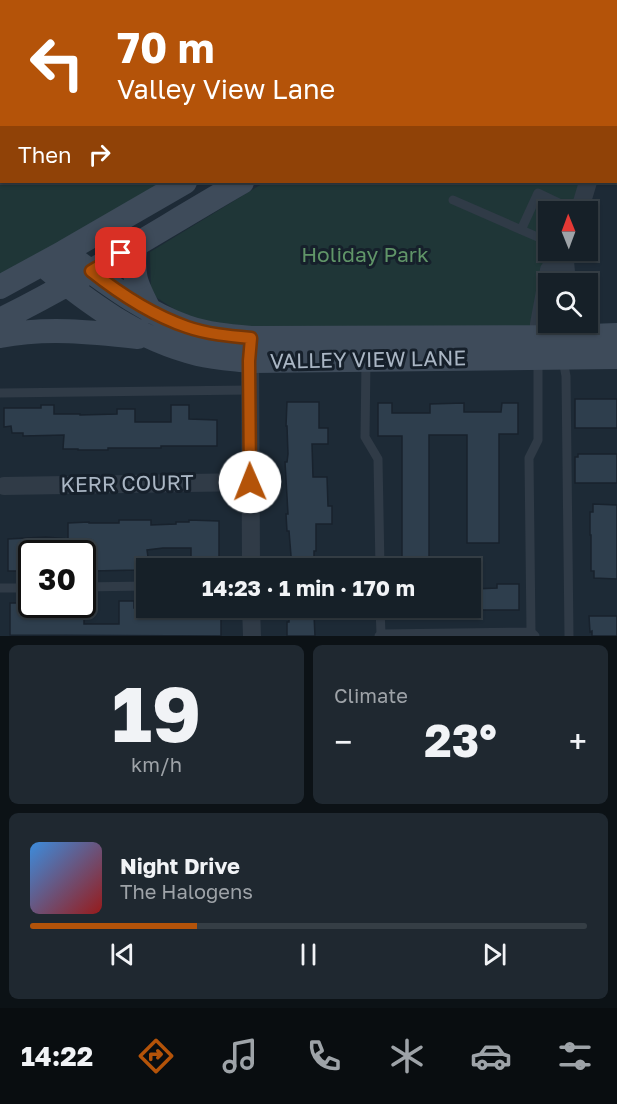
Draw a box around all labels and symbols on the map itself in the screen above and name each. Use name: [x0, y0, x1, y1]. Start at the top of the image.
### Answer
north arrow: [538, 201, 598, 261]
pin: [95, 227, 146, 278]
park label: Holiday Park: [301, 241, 429, 267]
street label: VALLEY VIEW LANE: [270, 344, 466, 374]
position arrow: [218, 450, 282, 514]
street label: KERR COURT: [60, 469, 194, 497]
speed limit sign: 30: [18, 540, 96, 618]

